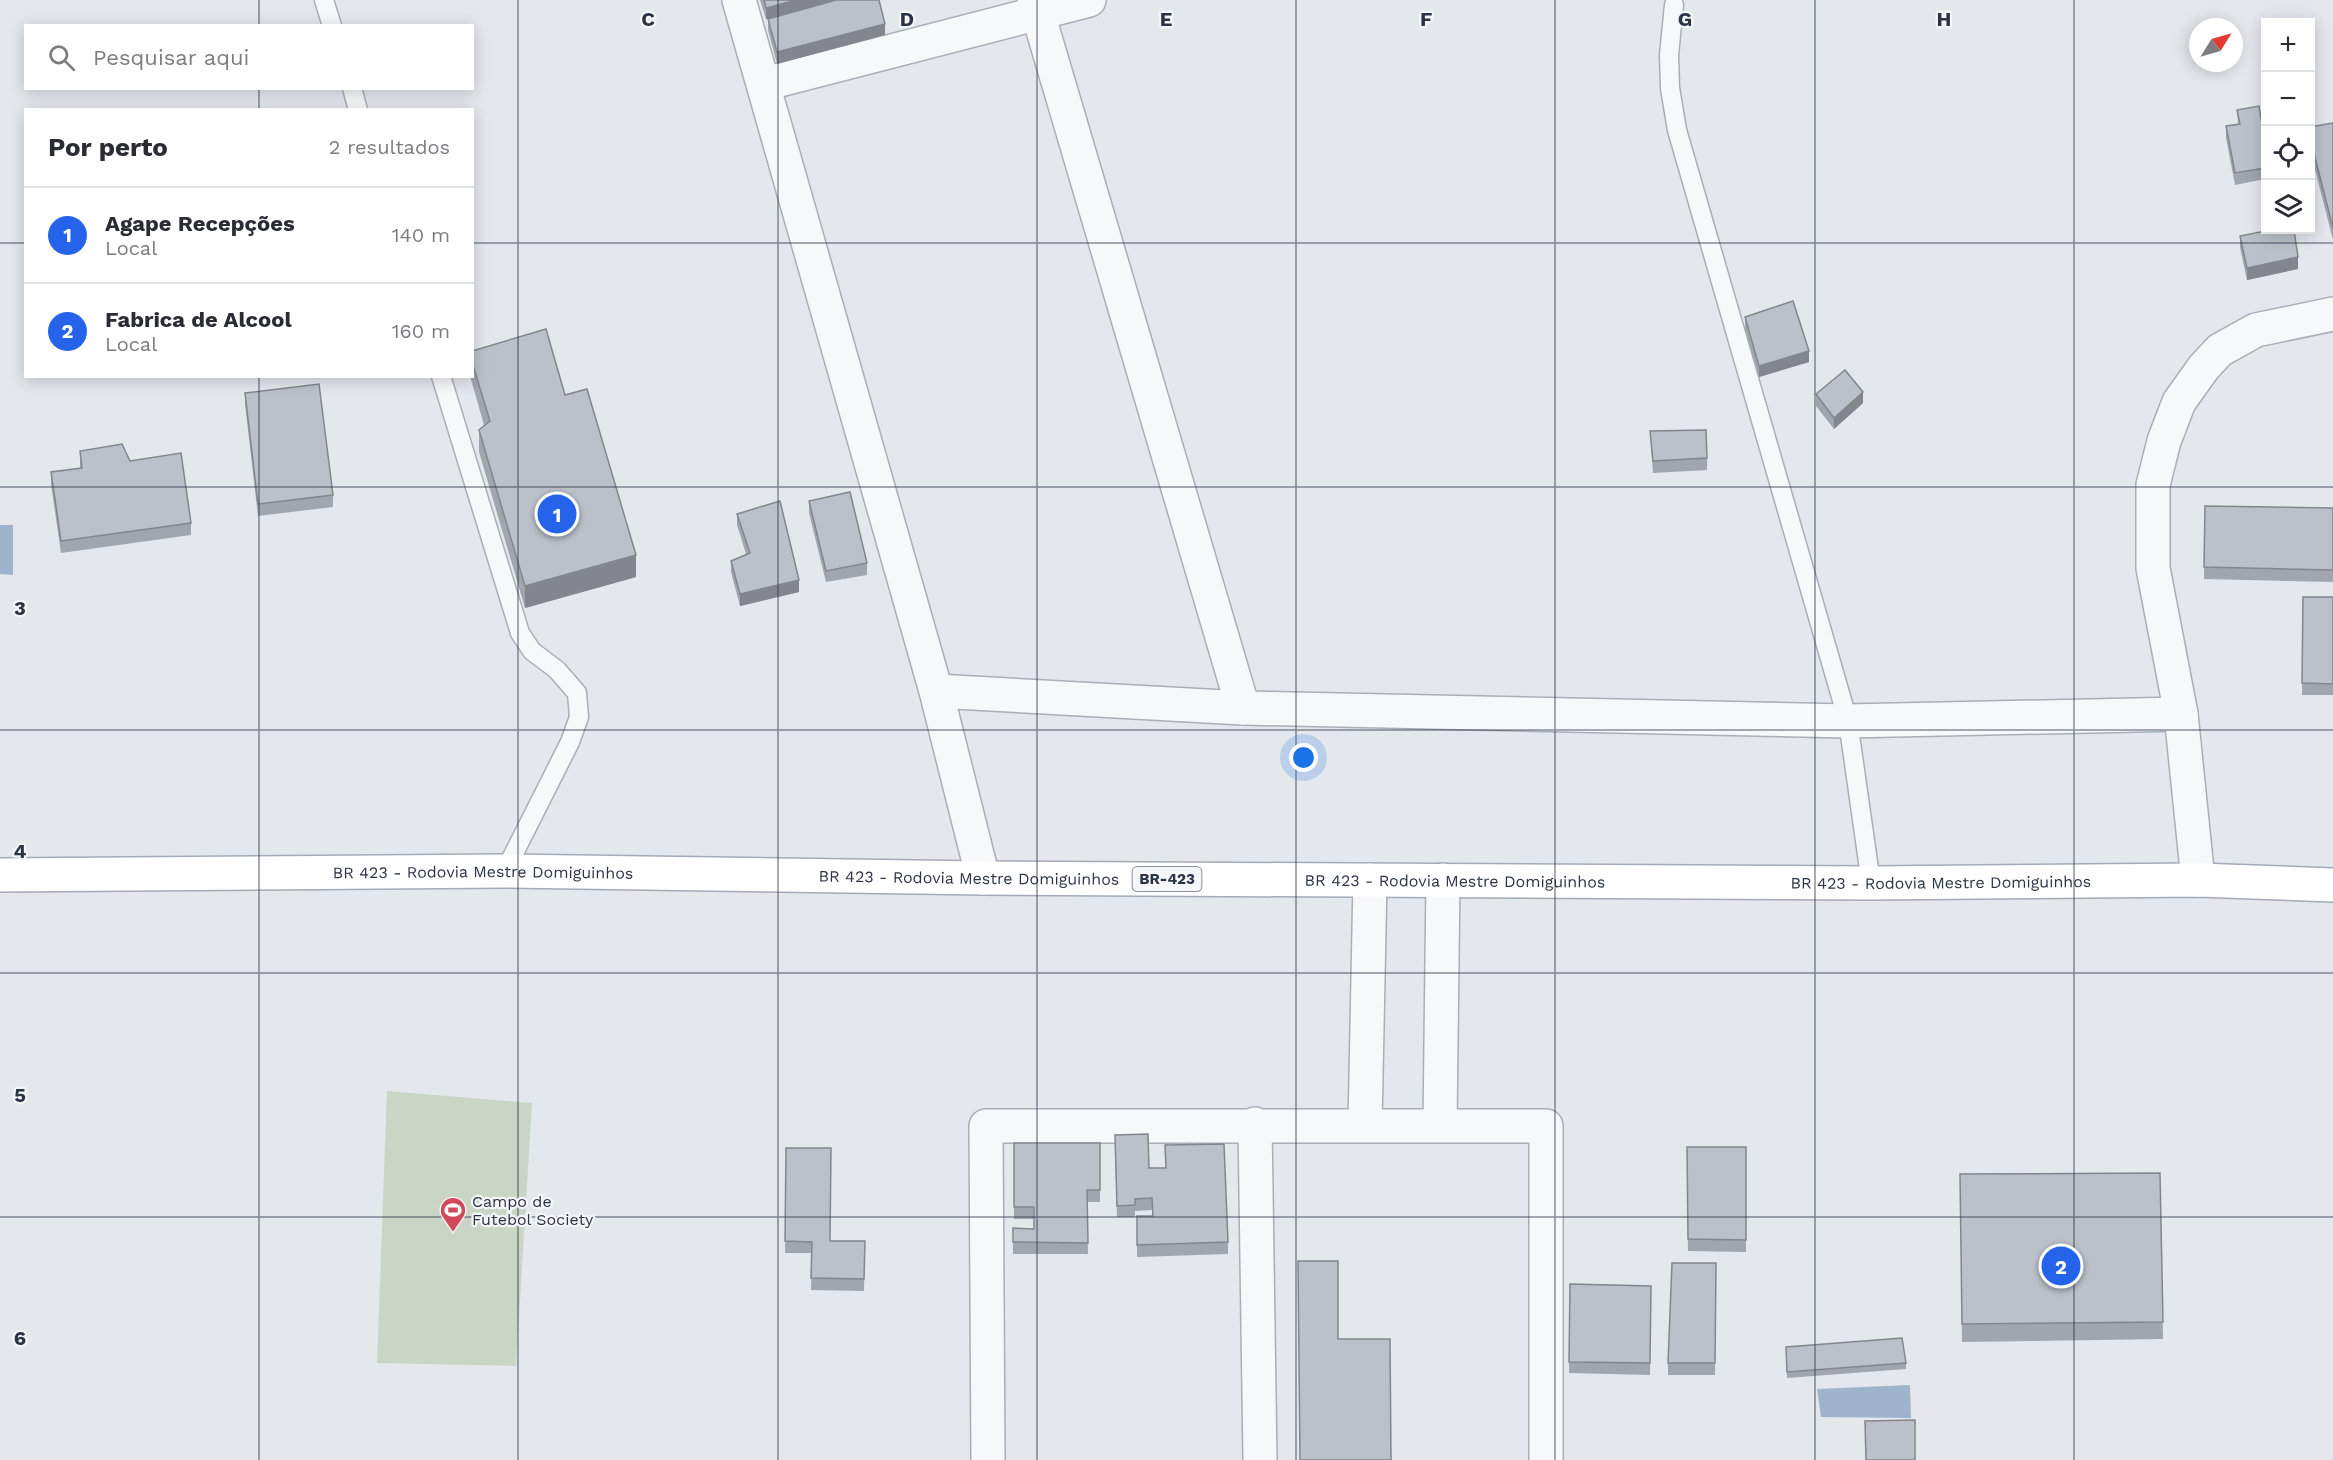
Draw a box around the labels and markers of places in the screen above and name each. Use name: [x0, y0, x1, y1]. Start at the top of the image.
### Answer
pin: 1: [538, 492, 576, 536]
place label: Campo de Futebol Society: [472, 1192, 594, 1229]
sports icon: Campo de Futebol Society: [438, 1195, 468, 1233]
pin: 2: [2042, 1244, 2080, 1288]

